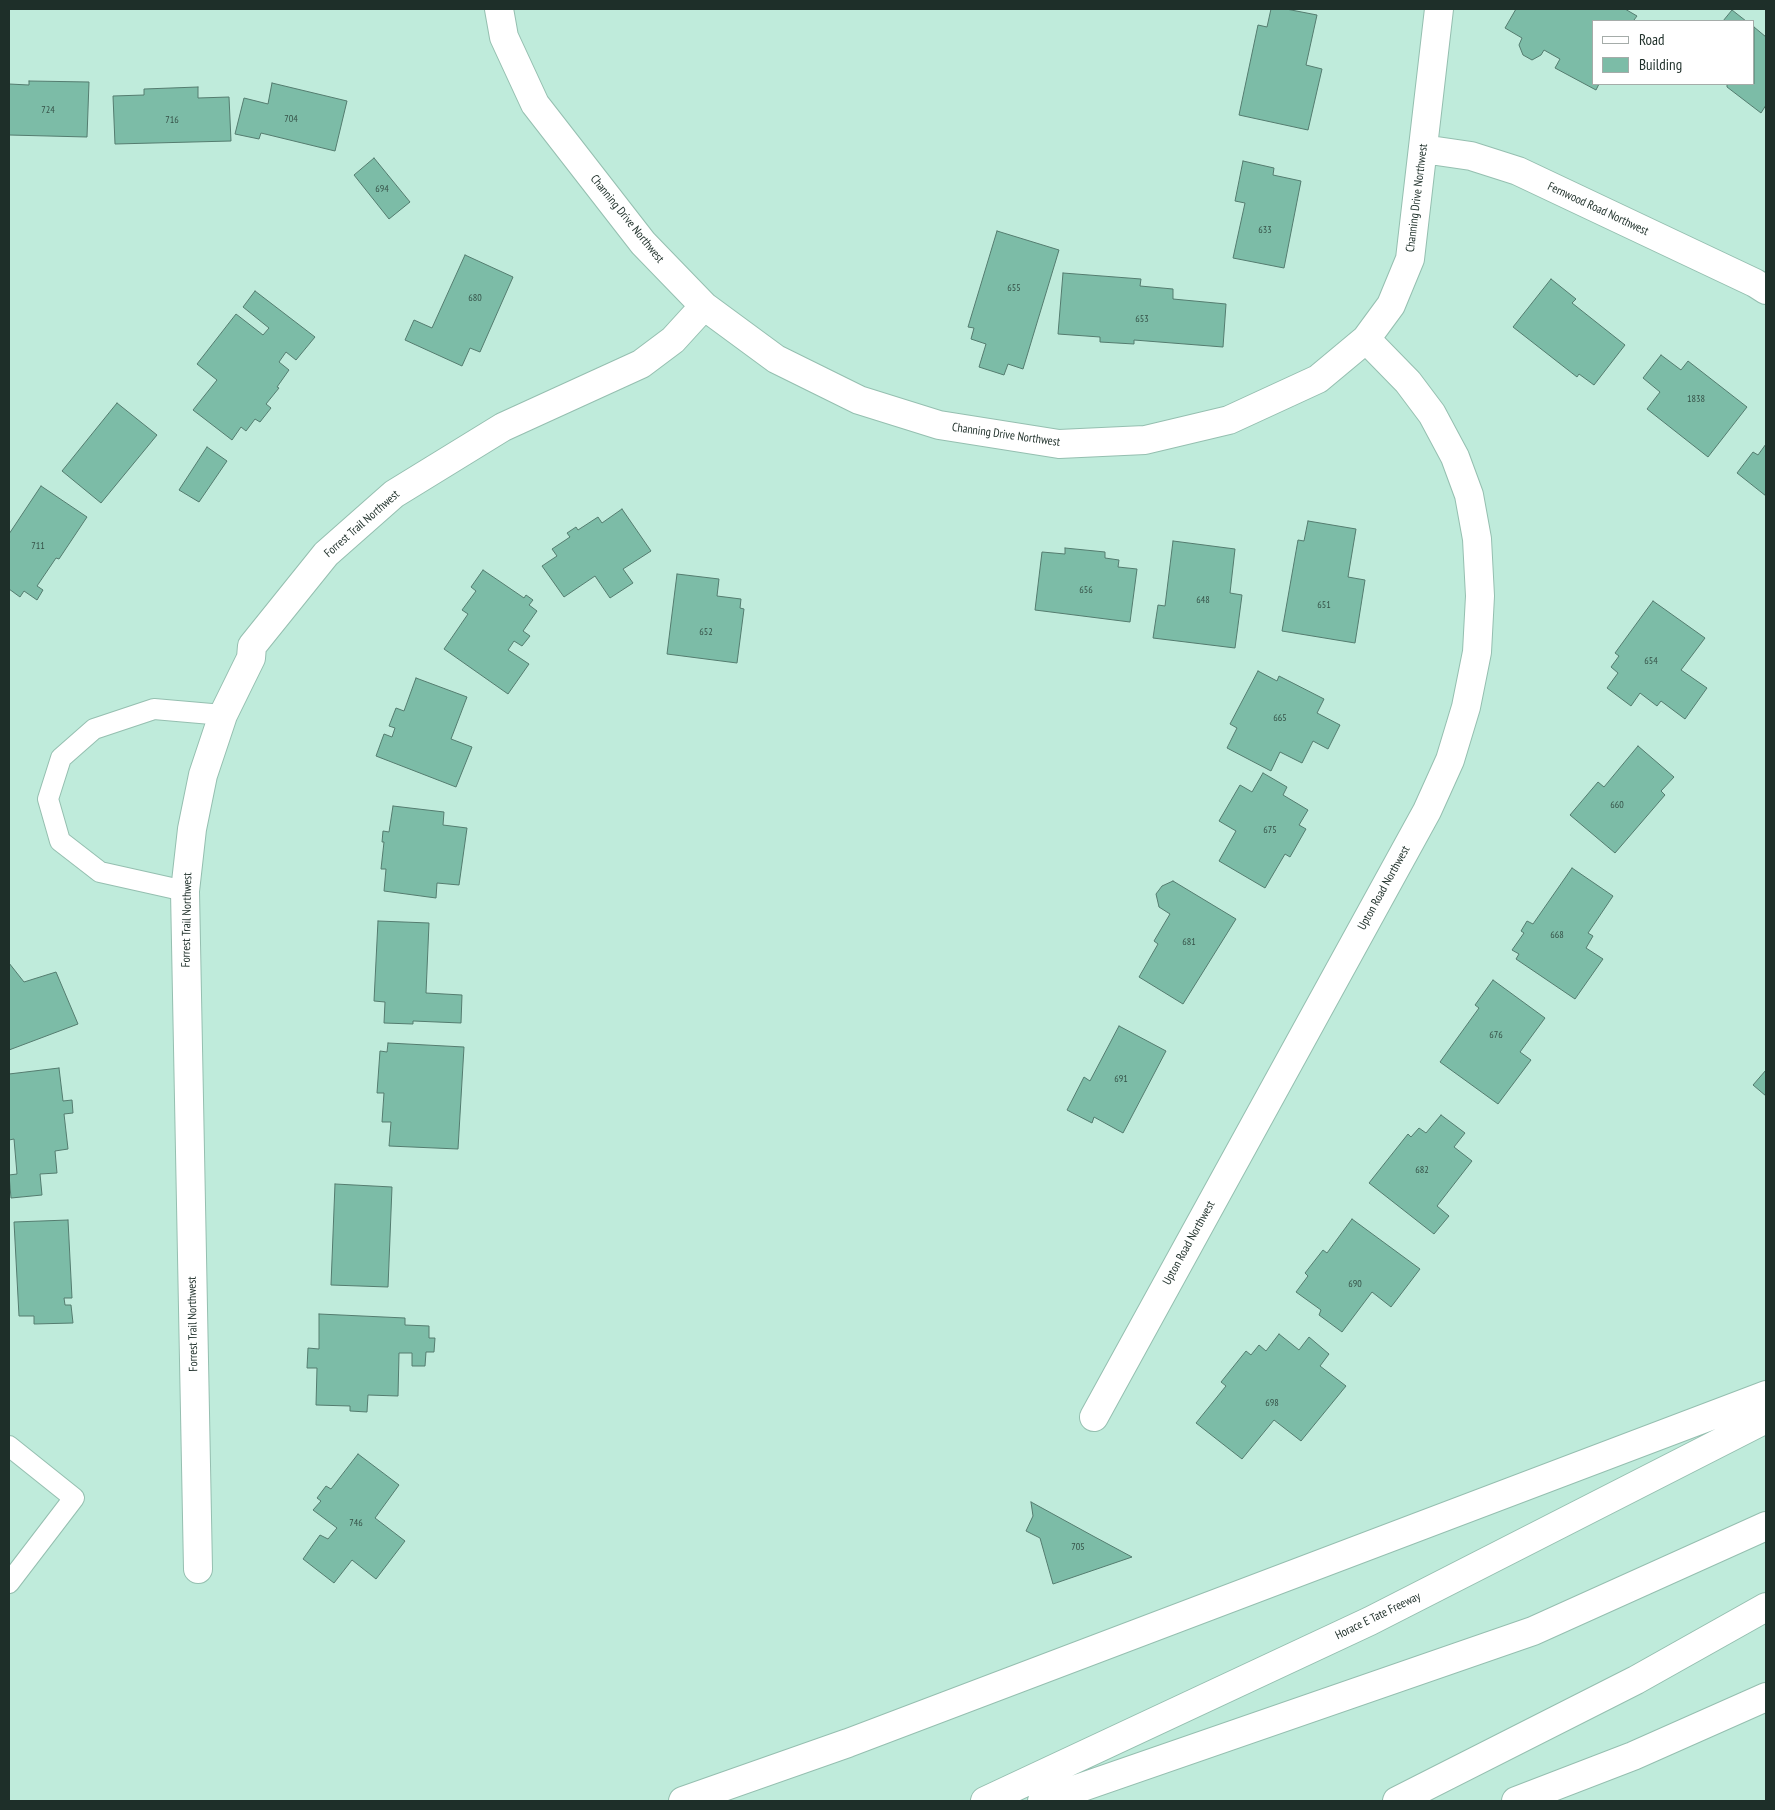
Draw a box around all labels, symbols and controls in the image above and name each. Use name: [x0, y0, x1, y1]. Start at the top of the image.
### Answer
legend: [1592, 20, 1755, 85]
text: Road: [1639, 30, 1665, 49]
text: Building: [1639, 55, 1682, 74]
house number: 724: [41, 104, 55, 116]
house number: 704: [284, 113, 298, 125]
house number: 716: [165, 114, 179, 126]
street label: Channing Drive Northwest: [1403, 143, 1431, 253]
street label: Channing Drive Northwest: [587, 172, 667, 266]
street label: Fernwood Road Northwest: [1545, 179, 1651, 239]
house number: 694: [375, 183, 389, 195]
house number: 633: [1258, 224, 1272, 236]
house number: 655: [1007, 282, 1021, 294]
house number: 680: [468, 292, 482, 304]
house number: 653: [1135, 313, 1149, 325]
house number: 1838: [1687, 393, 1705, 405]
street label: Channing Drive Northwest: [951, 420, 1061, 450]
street label: Forrest Trail Northwest: [321, 487, 403, 561]
house number: 711: [31, 540, 45, 552]
house number: 656: [1079, 584, 1093, 596]
house number: 648: [1196, 594, 1210, 606]
house number: 651: [1317, 599, 1331, 611]
house number: 652: [699, 626, 713, 638]
house number: 654: [1644, 655, 1658, 667]
house number: 665: [1273, 712, 1287, 724]
house number: 660: [1610, 799, 1624, 811]
house number: 675: [1263, 824, 1277, 836]
street label: Upton Road Northwest: [1355, 844, 1413, 932]
street label: Forrest Trail Northwest: [179, 872, 195, 968]
house number: 668: [1550, 929, 1564, 941]
house number: 681: [1182, 936, 1196, 948]
house number: 676: [1489, 1029, 1503, 1041]
house number: 691: [1114, 1073, 1128, 1085]
house number: 682: [1415, 1164, 1429, 1176]
street label: Upton Road Northwest: [1160, 1199, 1218, 1287]
street label: Forrest Trail Northwest: [185, 1276, 201, 1372]
house number: 690: [1348, 1278, 1362, 1290]
house number: 698: [1265, 1397, 1279, 1409]
house number: 746: [349, 1517, 363, 1529]
house number: 705: [1071, 1541, 1085, 1553]
street label: Horace E Tate Freeway: [1333, 1589, 1423, 1643]

